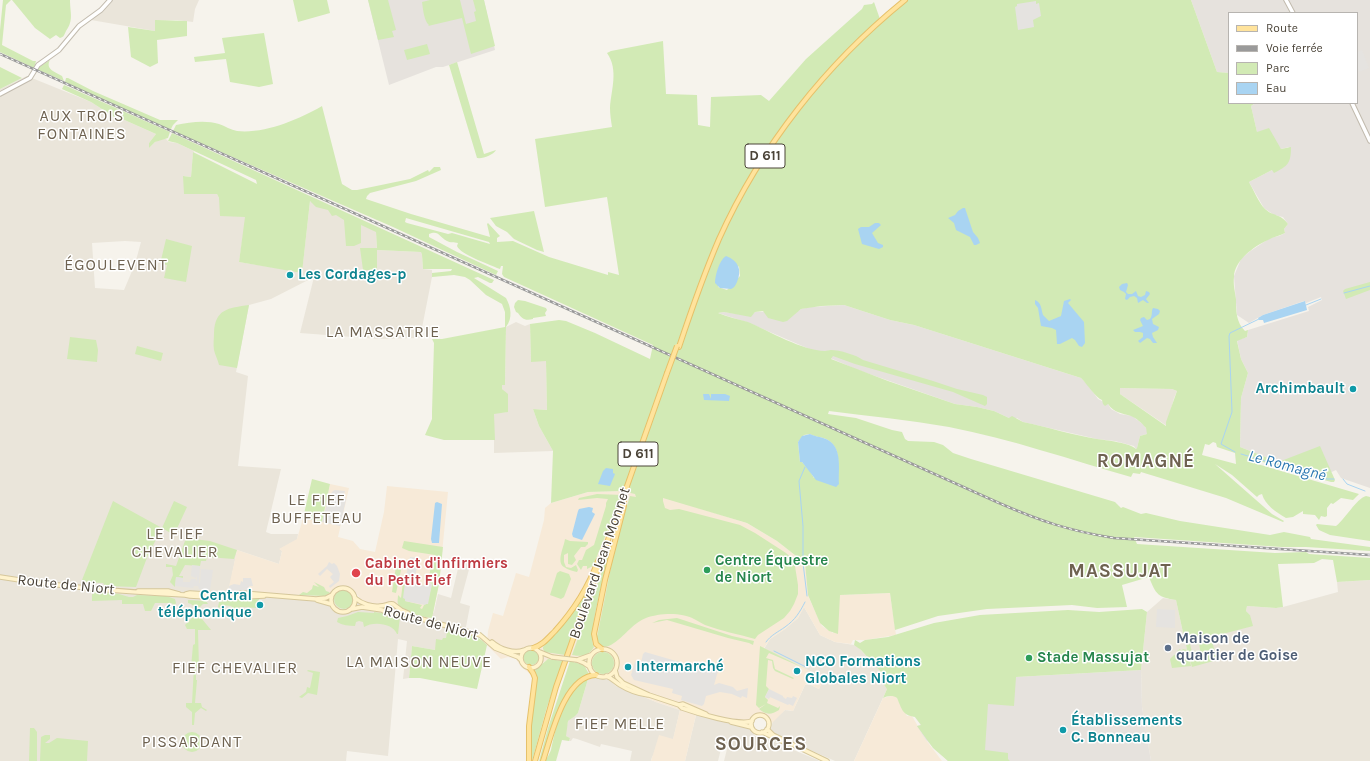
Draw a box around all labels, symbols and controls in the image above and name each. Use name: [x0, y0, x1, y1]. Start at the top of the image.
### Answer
legend: [1228, 12, 1358, 104]
text: Route: [1266, 21, 1298, 35]
text: Voie ferrée: [1266, 41, 1323, 55]
text: Parc: [1266, 61, 1290, 75]
text: Eau: [1266, 81, 1287, 95]
district label: AUX TROIS FONTAINES: [37, 106, 127, 144]
road number: D 611: [745, 144, 785, 168]
district label: ÉGOULEVENT: [64, 255, 168, 275]
place label: Les Cordages-p: [298, 266, 406, 284]
marker: Les Cordages-p: [285, 270, 295, 280]
district label: LA MASSATRIE: [326, 322, 440, 342]
place label: Archimbault: [1255, 380, 1345, 398]
marker: Archimbault: [1348, 384, 1358, 394]
road number: D 611: [618, 442, 658, 466]
water label: Le Romagné: [1246, 446, 1328, 486]
district label: ROMAGNÉ: [1097, 451, 1195, 473]
street label: Boulevard Jean Monnet: [566, 485, 634, 641]
district label: LE FIEF BUFFETEAU: [271, 490, 363, 528]
district label: LE FIEF CHEVALIER: [132, 524, 218, 562]
place label: Centre Équestre de Niort: [715, 552, 828, 587]
place label: Cabinet d'infirmiers du Petit Fief: [365, 555, 508, 590]
district label: MASSUJAT: [1068, 561, 1172, 583]
marker: Centre Équestre de Niort: [702, 565, 712, 575]
marker: Cabinet d'infirmiers du Petit Fief: [350, 567, 362, 579]
street label: Route de Niort: [17, 571, 115, 599]
place label: Central téléphonique: [158, 587, 252, 622]
marker: Central téléphonique: [255, 600, 265, 610]
street label: Route de Niort: [382, 602, 480, 644]
place label: Maison de quartier de Goise: [1176, 630, 1298, 665]
marker: Maison de quartier de Goise: [1163, 643, 1173, 653]
place label: Stade Massujat: [1037, 649, 1149, 667]
district label: LA MAISON NEUVE: [346, 652, 492, 672]
place label: NCO Formations Globales Niort: [805, 653, 921, 688]
marker: Stade Massujat: [1024, 653, 1034, 663]
district label: FIEF CHEVALIER: [172, 658, 298, 678]
place label: Intermarché: [636, 658, 724, 676]
marker: Intermarché: [623, 662, 633, 672]
marker: NCO Formations Globales Niort: [792, 666, 802, 676]
place label: Établissements C. Bonneau: [1071, 712, 1182, 747]
district label: FIEF MELLE: [575, 714, 665, 734]
marker: Établissements C. Bonneau: [1058, 725, 1068, 735]
district label: PISSARDANT: [142, 732, 242, 752]
district label: SOURCES: [715, 734, 807, 756]

